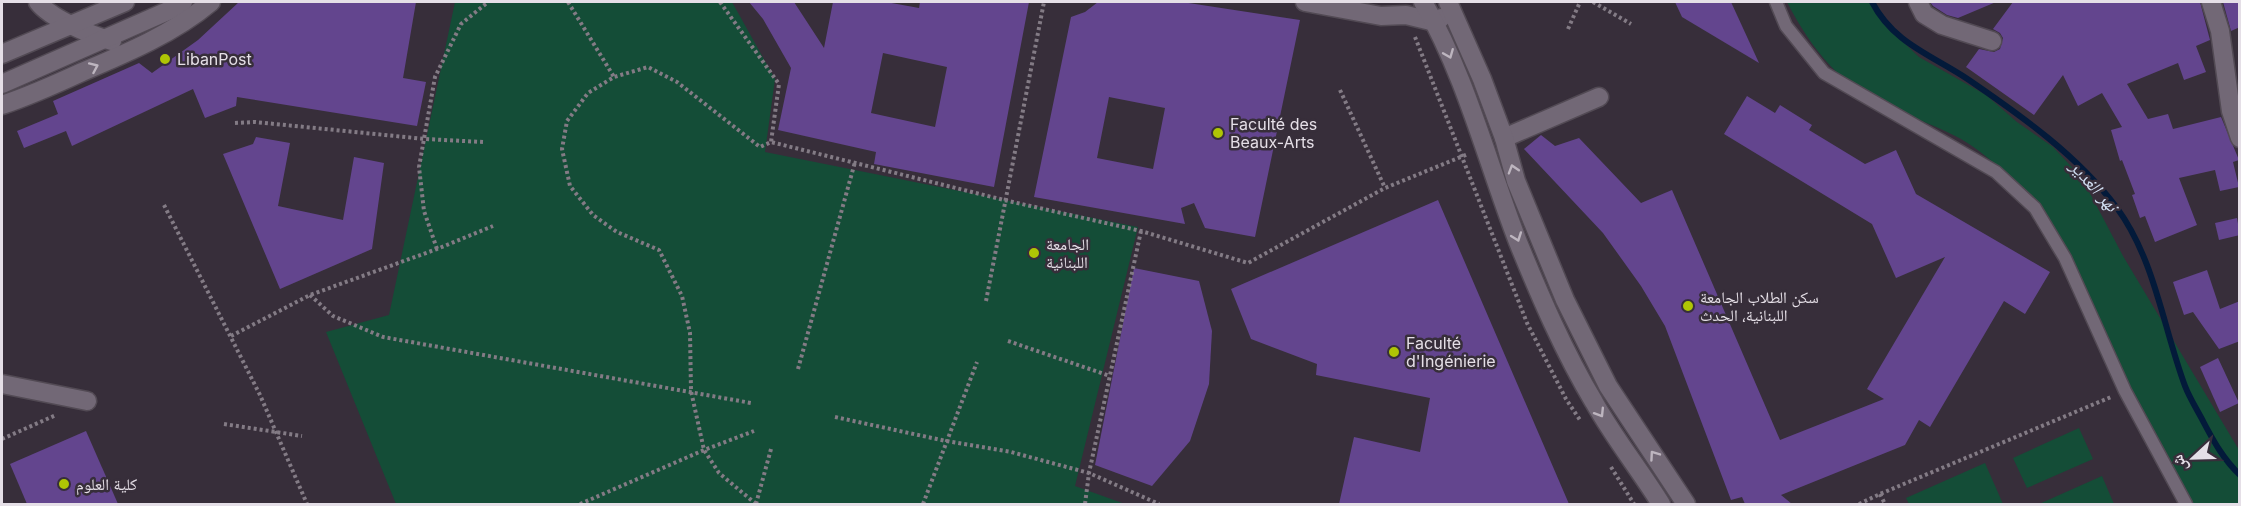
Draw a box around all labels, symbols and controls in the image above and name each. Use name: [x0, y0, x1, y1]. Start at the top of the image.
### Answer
one-way arrow: [1442, 48, 1454, 59]
place label: LibanPost: [177, 49, 252, 69]
marker: LibanPost: [158, 52, 172, 66]
one-way arrow: [88, 62, 99, 74]
place label: Faculté des Beaux-Arts: [1230, 114, 1317, 152]
marker: Faculté des Beaux-Arts: [1211, 126, 1225, 140]
water label: نهر الغدير: [2064, 154, 2125, 218]
one-way arrow: [1508, 164, 1520, 175]
one-way arrow: [1509, 231, 1522, 242]
place label: الجامعة اللبنانية: [1046, 234, 1089, 272]
marker: الجامعة اللبنانية: [1027, 246, 1041, 260]
place label: سكن الطلاب الجامعة اللبنانية، الحدث: [1700, 287, 1819, 325]
marker: سكن الطلاب الجامعة اللبنانية، الحدث: [1681, 299, 1695, 313]
place label: Faculté d'Ingénierie: [1406, 333, 1496, 371]
marker: Faculté d'Ingénierie: [1387, 345, 1401, 359]
one-way arrow: [1592, 407, 1604, 417]
north arrow: [2163, 428, 2223, 488]
one-way arrow: [1650, 451, 1661, 462]
text: ش: [2167, 452, 2192, 475]
place label: كلية العلوم: [76, 474, 137, 495]
marker: كلية العلوم: [57, 477, 71, 491]

